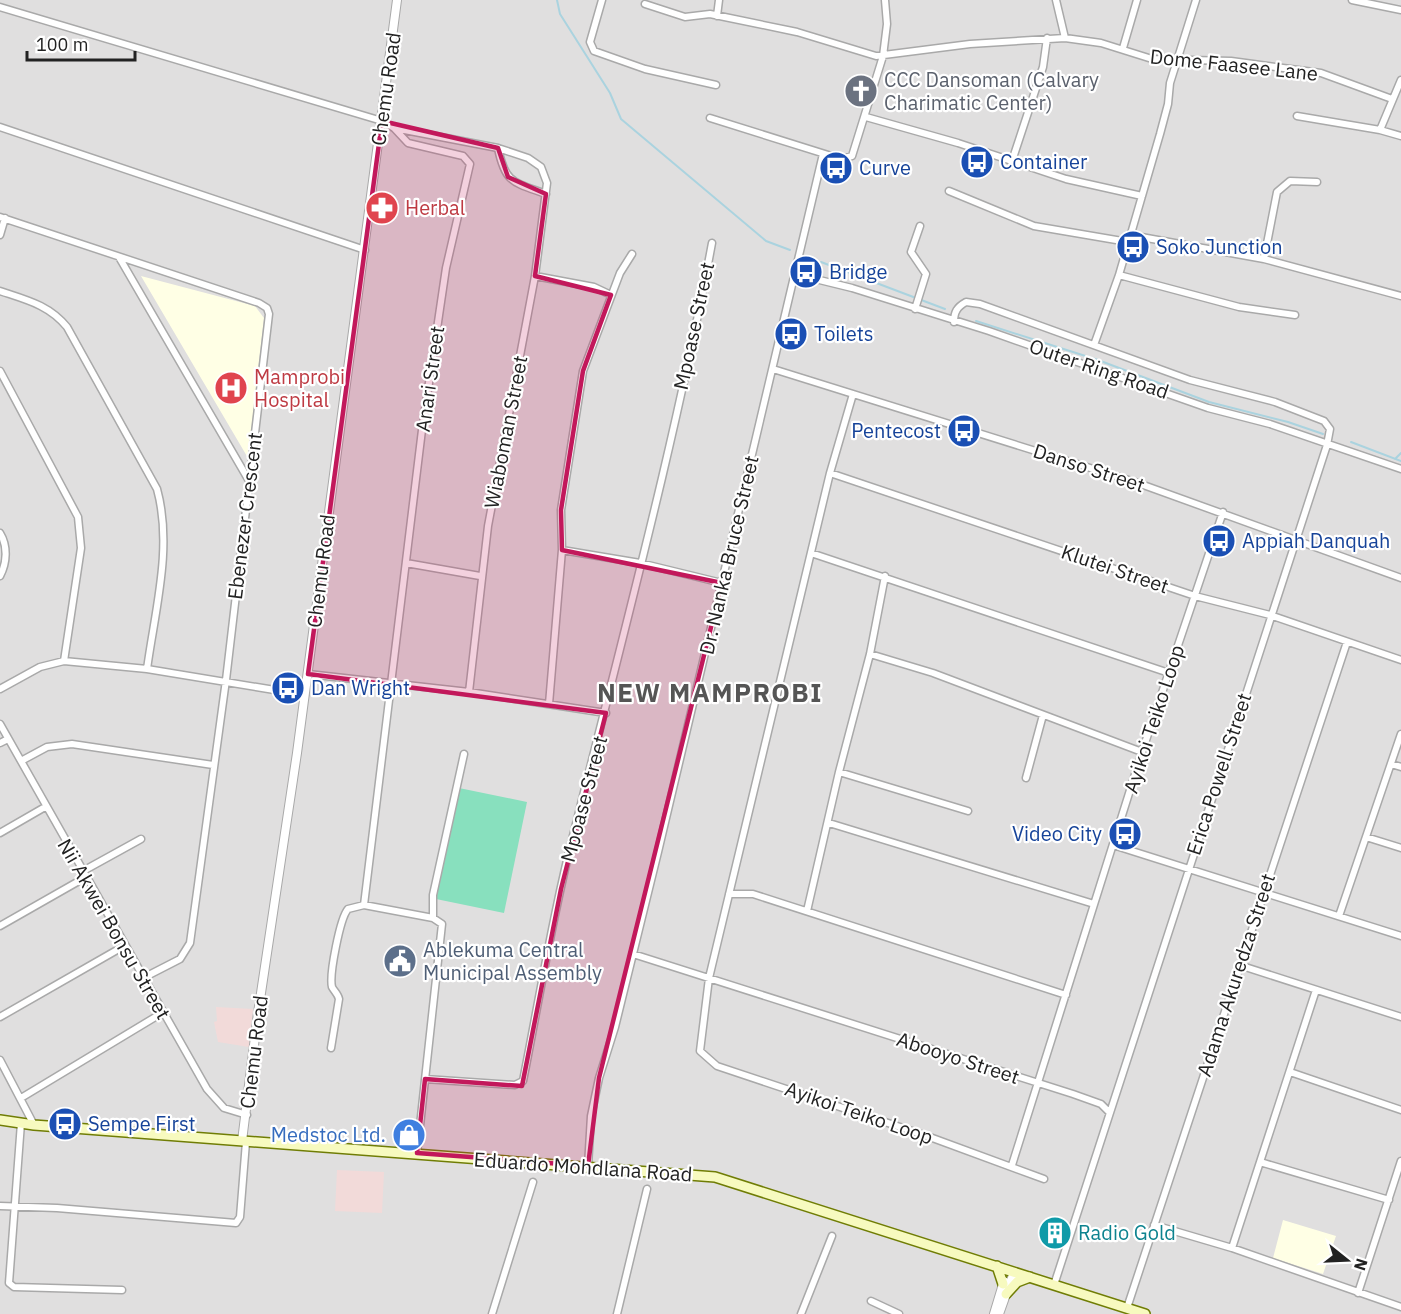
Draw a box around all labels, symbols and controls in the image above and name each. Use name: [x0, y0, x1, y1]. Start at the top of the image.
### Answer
scale bar: [27, 24, 135, 62]
street label: Chemu Road: [364, 30, 407, 147]
text: 100 m: [36, 33, 88, 56]
street label: Dome Faasee Lane: [1149, 42, 1319, 87]
place label: CCC Dansoman (Calvary Charimatic Center): [884, 66, 1099, 116]
church icon: CCC Dansoman (Calvary Charimatic Center): [843, 73, 879, 109]
bus stop icon: Container: [959, 144, 995, 180]
place label: Container: [1000, 148, 1087, 175]
bus stop icon: Curve: [818, 150, 854, 186]
place label: Curve: [859, 154, 911, 181]
pharmacy icon: Herbal: [364, 190, 400, 226]
place label: Herbal: [405, 194, 465, 221]
bus stop icon: Soko Junction: [1115, 229, 1151, 265]
place label: Soko Junction: [1156, 233, 1283, 260]
bus stop icon: Bridge: [788, 254, 824, 290]
place label: Bridge: [829, 258, 887, 285]
street label: Mpoase Street: [667, 259, 720, 392]
bus stop icon: Toilets: [773, 316, 809, 352]
place label: Toilets: [814, 320, 874, 347]
street label: Anari Street: [409, 324, 450, 434]
street label: Outer Ring Road: [1026, 332, 1173, 405]
street label: Wiaboman Street: [477, 353, 534, 511]
place label: Mamprobi Hospital: [254, 363, 345, 413]
hospital icon: Mamprobi Hospital: [213, 370, 249, 406]
bus stop icon: Pentecost: [946, 413, 982, 449]
place label: Pentecost: [851, 417, 941, 444]
street label: Ebenezer Crescent: [221, 431, 268, 601]
street label: Danso Street: [1030, 437, 1148, 498]
street label: Dr. Nanka Bruce Street: [692, 453, 765, 657]
street label: Chemu Road: [300, 513, 341, 629]
bus stop icon: Appiah Danquah: [1201, 523, 1237, 559]
place label: Appiah Danquah: [1242, 527, 1390, 554]
street label: Klutei Street: [1058, 538, 1172, 600]
street label: Ayikoi Teiko Loop: [1117, 641, 1190, 797]
bus stop icon: Dan Wright: [270, 670, 306, 706]
place label: Dan Wright: [311, 674, 410, 701]
district label: NEW MAMPROBI: [597, 675, 823, 709]
street label: Erica Powell Street: [1180, 689, 1257, 858]
street label: Mpoase Street: [554, 733, 613, 865]
bus stop icon: Video City: [1107, 816, 1143, 852]
place label: Video City: [1012, 820, 1102, 847]
street label: Nii Akwei Bonsu Street: [52, 833, 177, 1024]
street label: Adama Akuredza Street: [1190, 870, 1281, 1080]
place label: Ablekuma Central Municipal Assembly: [423, 936, 602, 986]
public building icon: Ablekuma Central Municipal Assembly: [382, 943, 418, 979]
street label: Chemu Road: [233, 994, 274, 1110]
street label: Abooyo Street: [893, 1025, 1023, 1090]
street label: Ayikoi Teiko Loop: [782, 1075, 937, 1150]
bus stop icon: Sempe First: [47, 1106, 83, 1142]
place label: Sempe First: [88, 1110, 196, 1137]
shop icon: Medstoc Ltd.: [391, 1117, 427, 1153]
place label: Medstoc Ltd.: [271, 1121, 386, 1148]
street label: Eduardo Mohdlana Road: [473, 1145, 693, 1188]
building icon: Radio Gold: [1037, 1215, 1073, 1251]
place label: Radio Gold: [1078, 1219, 1176, 1246]
north arrow: [1317, 1230, 1377, 1290]
text: N: [1350, 1256, 1373, 1273]

